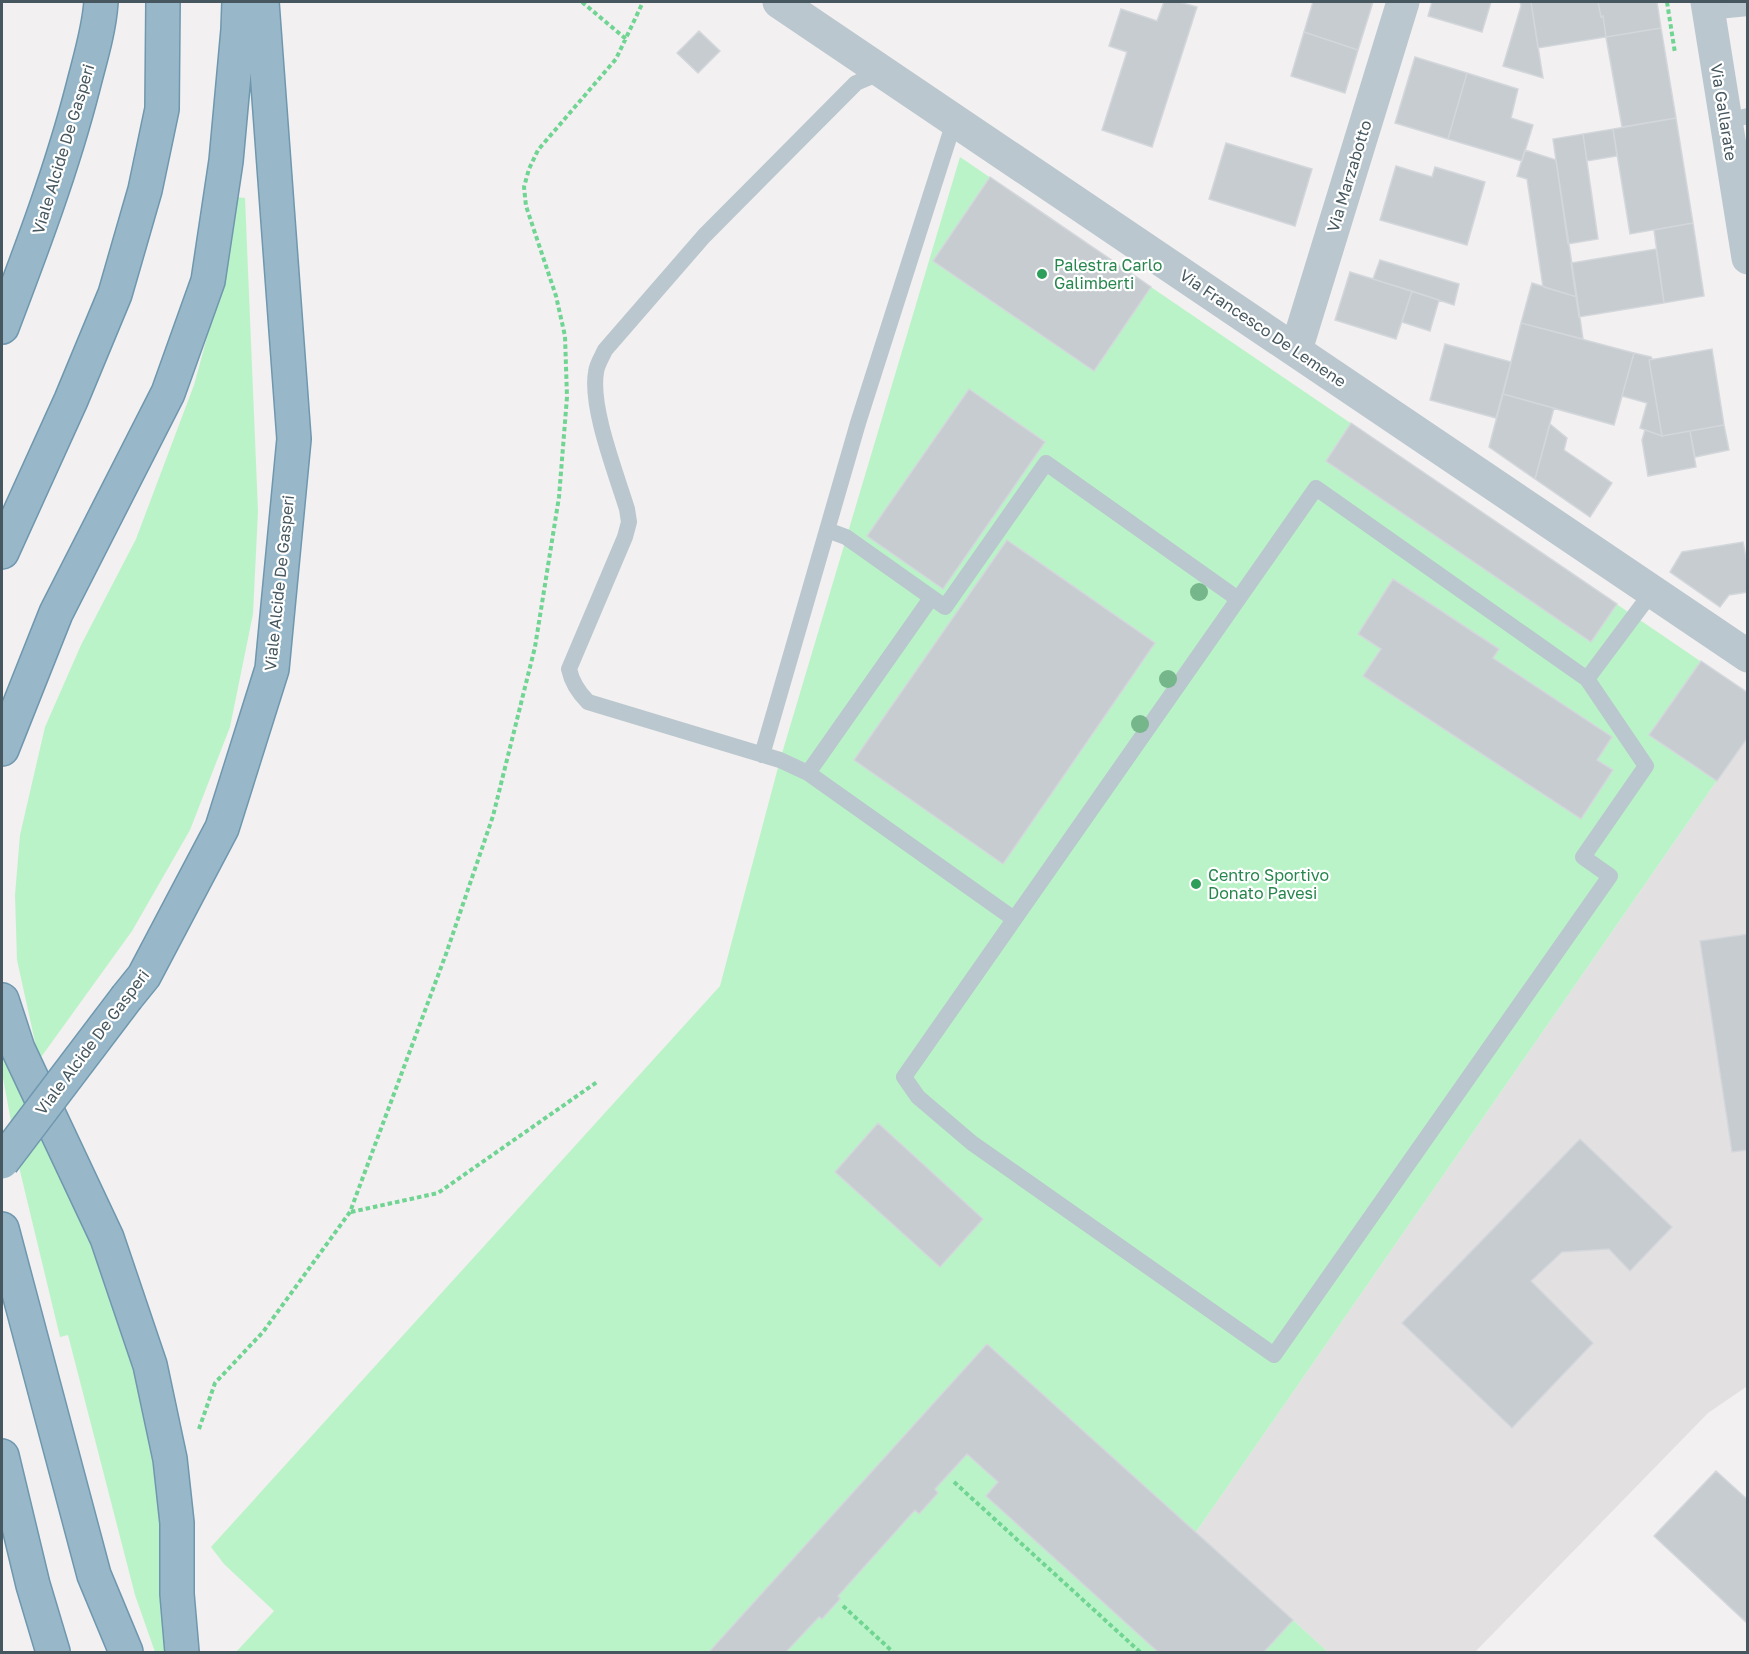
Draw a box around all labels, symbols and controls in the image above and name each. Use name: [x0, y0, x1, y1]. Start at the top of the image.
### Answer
street label: Viale Alcide De Gasperi: [28, 62, 98, 236]
street label: Via Gallarate: [1706, 62, 1742, 162]
street label: Via Marzabotto: [1322, 118, 1376, 234]
place label: Palestra Carlo Galimberti: [1054, 255, 1162, 293]
street label: Via Francesco De Lemene: [1176, 265, 1350, 391]
marker: Palestra Carlo Galimberti: [1035, 267, 1049, 281]
street label: Viale Alcide De Gasperi: [260, 494, 298, 672]
place label: Centro Sportivo Donato Pavesi: [1208, 865, 1329, 903]
marker: Centro Sportivo Donato Pavesi: [1189, 877, 1203, 891]
street label: Viale Alcide De Gasperi: [31, 965, 153, 1119]

